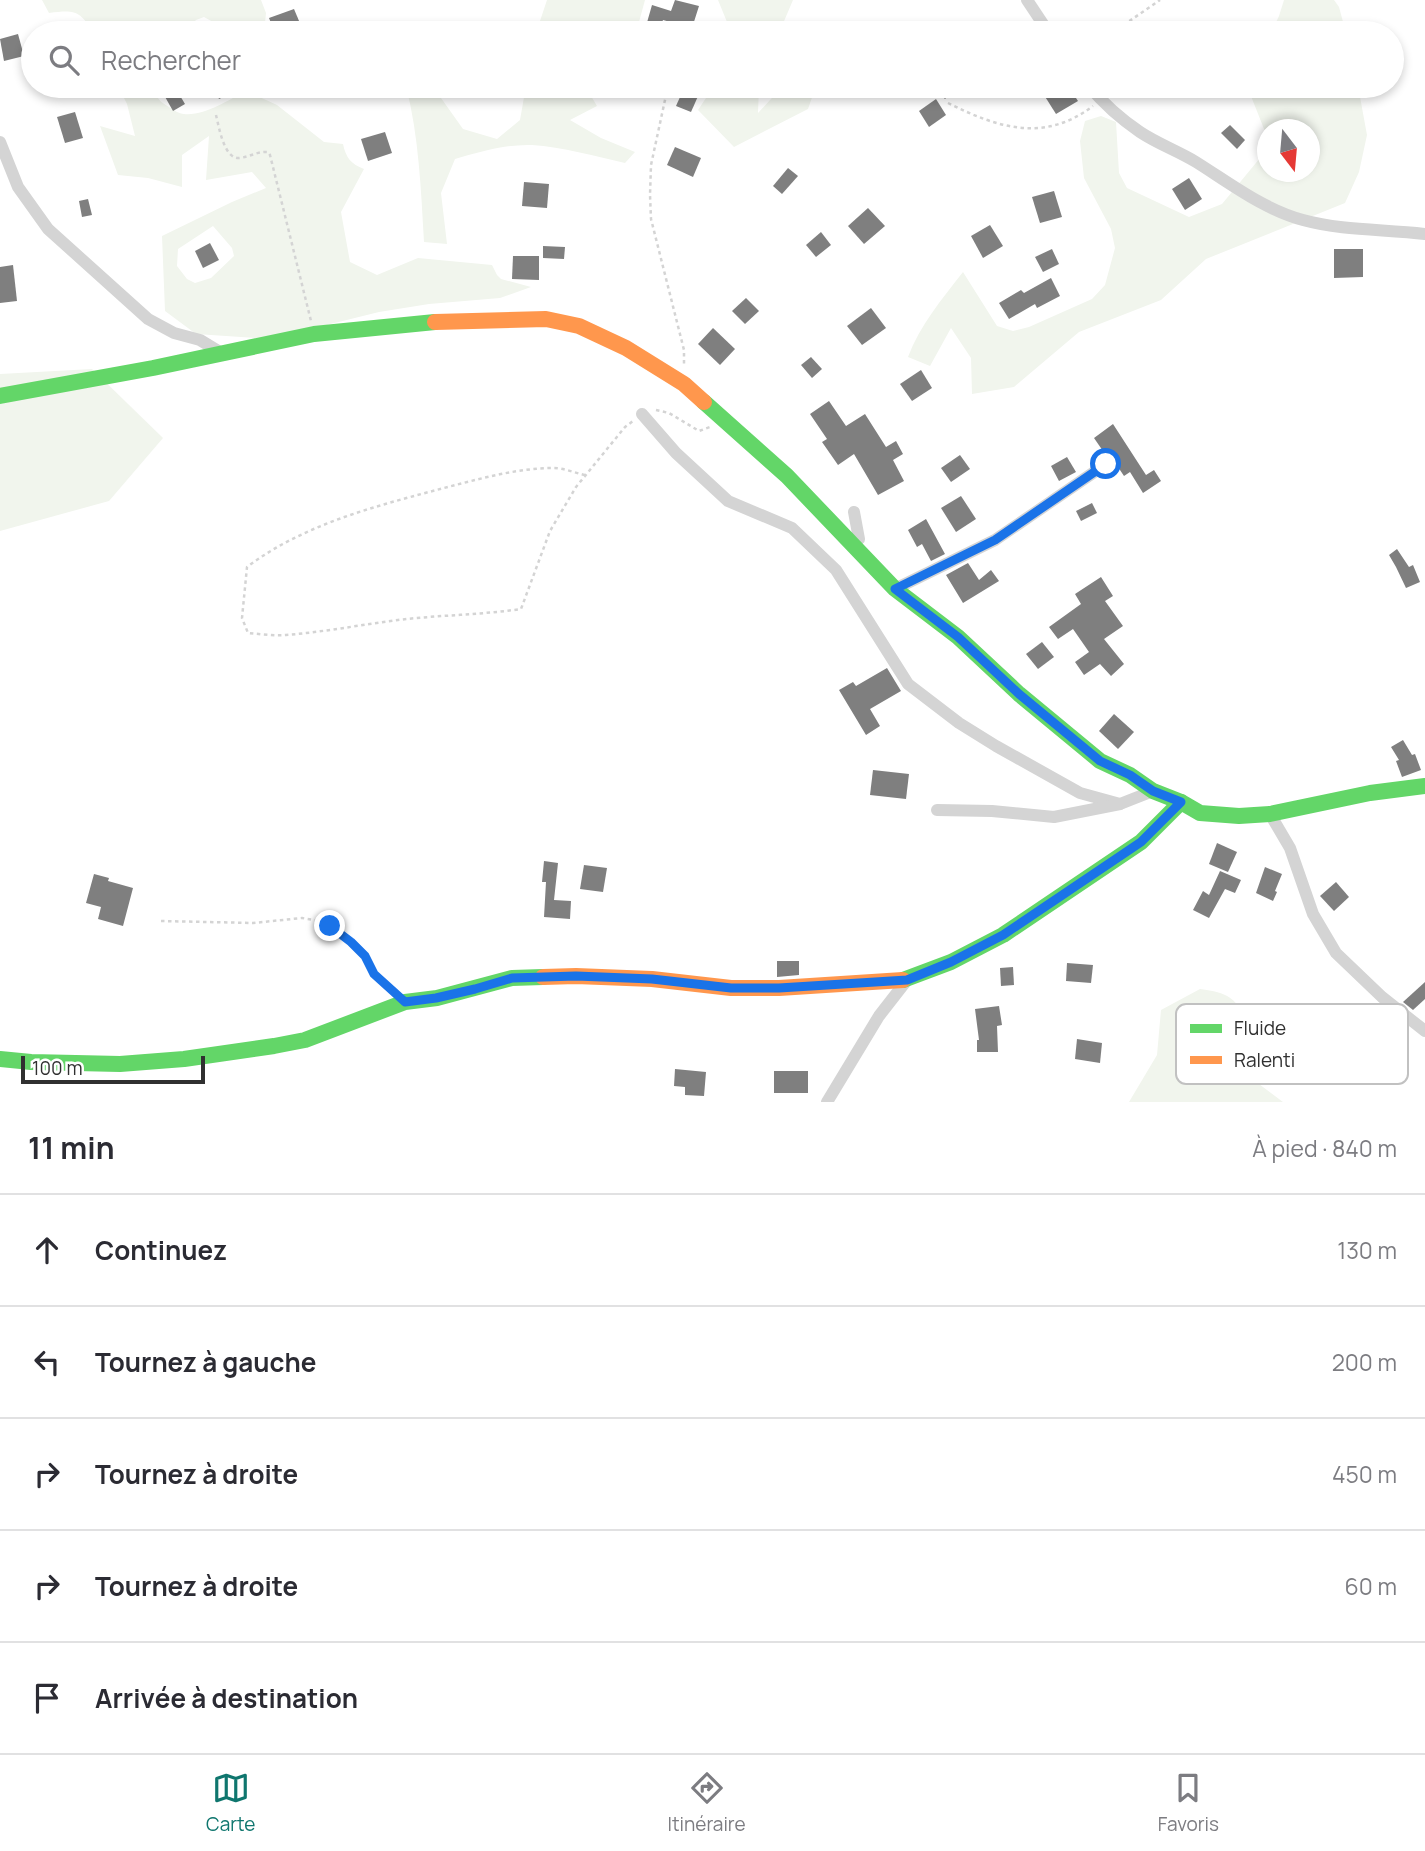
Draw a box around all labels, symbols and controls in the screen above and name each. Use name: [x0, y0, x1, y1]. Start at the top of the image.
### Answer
search box: [21, 21, 1404, 98]
icon: search: [45, 41, 83, 79]
text: Rechercher: [101, 42, 241, 78]
north arrow: [1257, 119, 1320, 182]
route start: [1090, 448, 1121, 479]
route end: [314, 910, 345, 941]
legend: [1176, 1004, 1408, 1084]
text: Fluide: [1234, 1015, 1286, 1041]
text: Ralenti: [1234, 1047, 1295, 1073]
scale bar: [21, 1053, 205, 1085]
text: 100 m: [32, 1055, 83, 1081]
text: 11 min: [28, 1127, 114, 1168]
text: À pied · 840 m: [1252, 1132, 1397, 1164]
icon: ahead: [28, 1231, 66, 1269]
text: Continuez: [95, 1232, 227, 1268]
text: 130 m: [1337, 1234, 1397, 1266]
icon: left: [28, 1343, 66, 1381]
text: Tournez à gauche: [95, 1344, 316, 1380]
text: 200 m: [1332, 1346, 1397, 1378]
icon: right: [28, 1455, 66, 1493]
text: Tournez à droite: [95, 1456, 298, 1492]
text: 450 m: [1332, 1458, 1397, 1490]
icon: right: [28, 1567, 66, 1605]
text: Tournez à droite: [95, 1568, 298, 1604]
text: 60 m: [1345, 1570, 1397, 1602]
icon: arrive: [28, 1679, 66, 1717]
text: Arrivée à destination: [95, 1680, 358, 1716]
tab: Carte: [206, 1769, 255, 1837]
tab: Itinéraire: [668, 1769, 746, 1837]
tab: Favoris: [1158, 1769, 1219, 1837]

